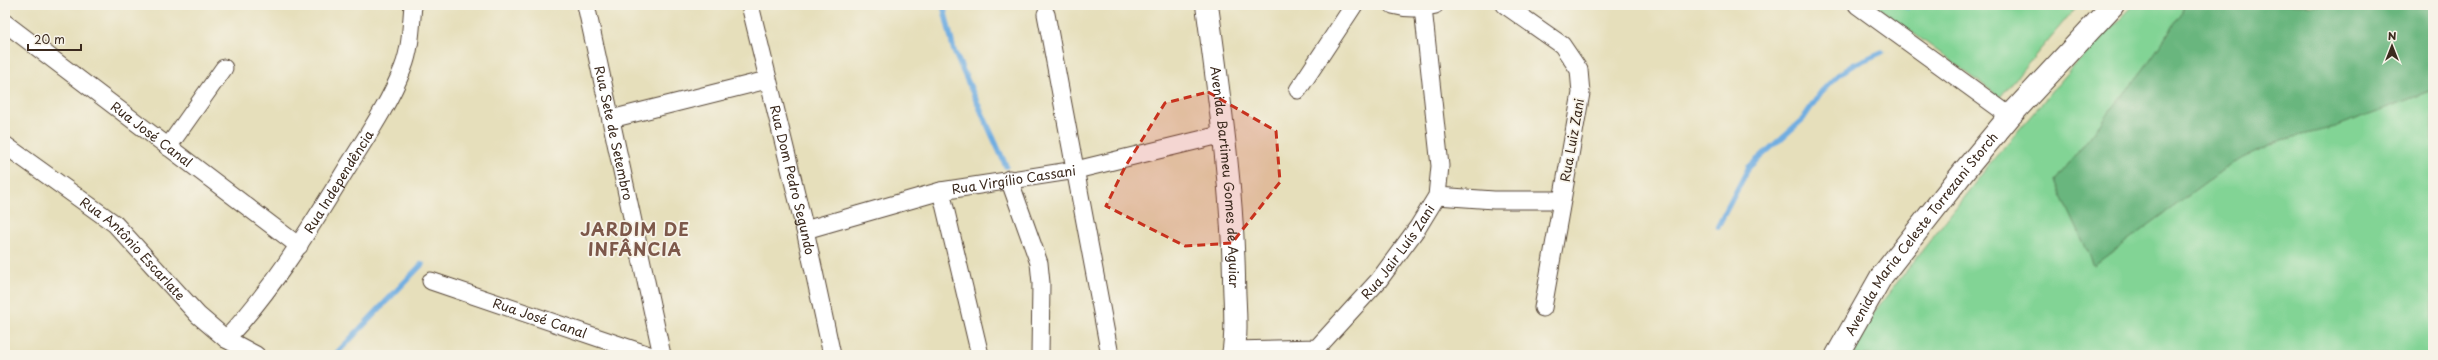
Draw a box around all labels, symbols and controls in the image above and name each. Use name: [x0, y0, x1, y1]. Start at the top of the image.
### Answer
scale bar: [28, 26, 81, 52]
north arrow: [2372, 26, 2412, 66]
text: N: [2388, 27, 2397, 44]
text: 20 m: [34, 30, 65, 48]
street label: Rua Sete de Setembro: [590, 64, 638, 202]
street label: Avenida Bartimeu Gomes de Aguiar: [1206, 65, 1244, 288]
street label: Rua José Canal: [107, 97, 197, 171]
street label: Rua Luiz Zani: [1555, 97, 1588, 183]
street label: Rua Dom Pedro Segundo: [766, 103, 820, 256]
street label: Rua Independência: [299, 126, 378, 237]
street label: Avenida Maria Celeste Torrezani Storch: [1840, 128, 2002, 339]
street label: Rua Virgílio Cassani: [950, 160, 1077, 198]
street label: Rua Antônio Escarlate: [76, 192, 190, 304]
street label: Rua Jair Luís Zani: [1356, 200, 1439, 303]
district label: JARDIM DE INFÂNCIA: [580, 216, 690, 262]
street label: Rua José Canal: [490, 293, 590, 342]

